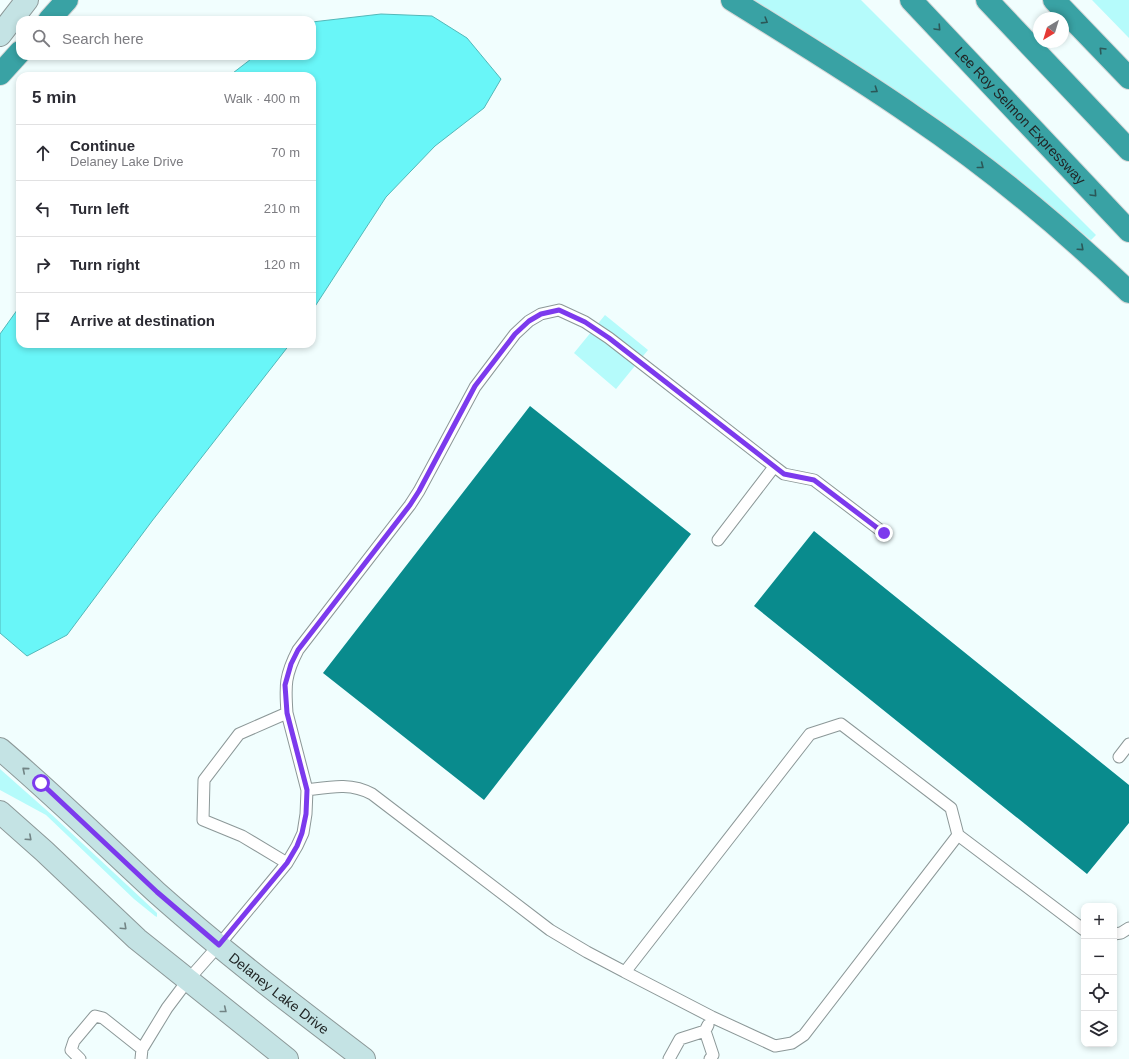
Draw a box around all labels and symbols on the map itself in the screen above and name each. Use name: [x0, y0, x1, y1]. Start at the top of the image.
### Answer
north arrow: [1033, 12, 1069, 48]
one-way arrow: [761, 16, 768, 23]
one-way arrow: [933, 24, 940, 31]
street label: Lee Roy Selmon Expressway: [951, 44, 1089, 188]
one-way arrow: [1099, 47, 1107, 55]
one-way arrow: [871, 85, 878, 93]
one-way arrow: [976, 161, 983, 168]
one-way arrow: [1089, 190, 1096, 197]
one-way arrow: [1076, 243, 1084, 251]
route end: [875, 524, 893, 542]
one-way arrow: [23, 768, 30, 775]
route start: [32, 774, 50, 792]
one-way arrow: [24, 834, 32, 841]
one-way arrow: [119, 922, 127, 930]
street label: Delaney Lake Drive: [226, 949, 332, 1037]
one-way arrow: [220, 1005, 227, 1012]

